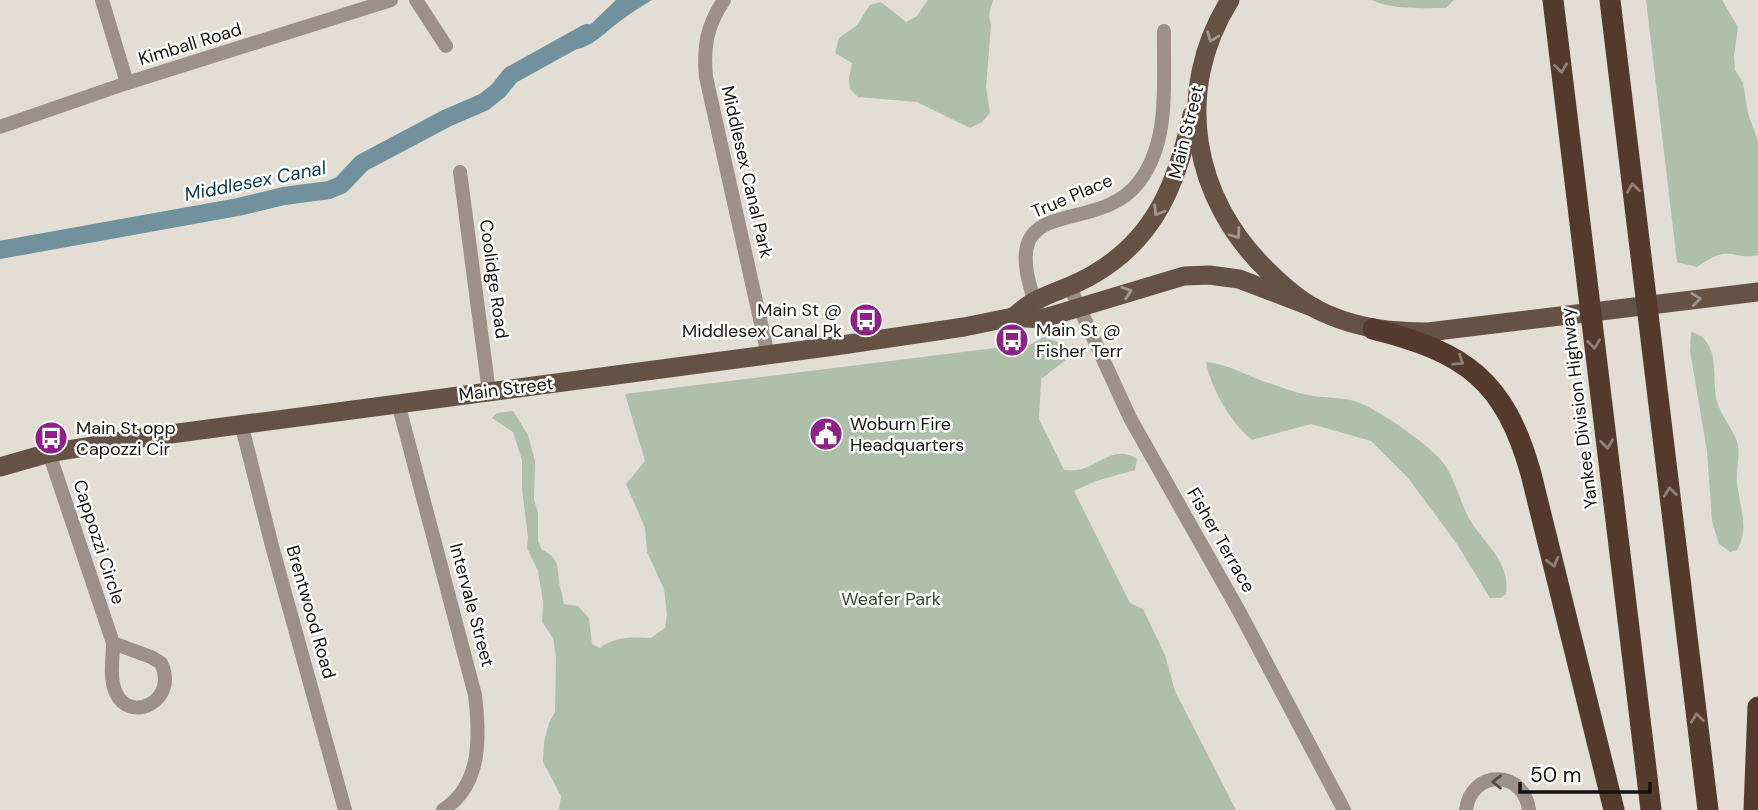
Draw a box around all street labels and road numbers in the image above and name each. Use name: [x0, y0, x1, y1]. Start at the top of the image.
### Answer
street label: Kimball Road: [135, 17, 245, 71]
street label: Main Street: [1163, 83, 1209, 181]
street label: Middlesex Canal Park: [716, 84, 778, 260]
street label: True Place: [1028, 168, 1116, 224]
street label: Coolidge Road: [474, 218, 514, 340]
street label: Yankee Division Highway: [1555, 306, 1603, 510]
street label: Main Street: [457, 371, 555, 407]
street label: Cappozzi Circle: [68, 477, 130, 607]
street label: Fisher Terrace: [1181, 483, 1261, 597]
street label: Intervale Street: [444, 541, 500, 669]
street label: Brentwood Road: [281, 543, 341, 681]

